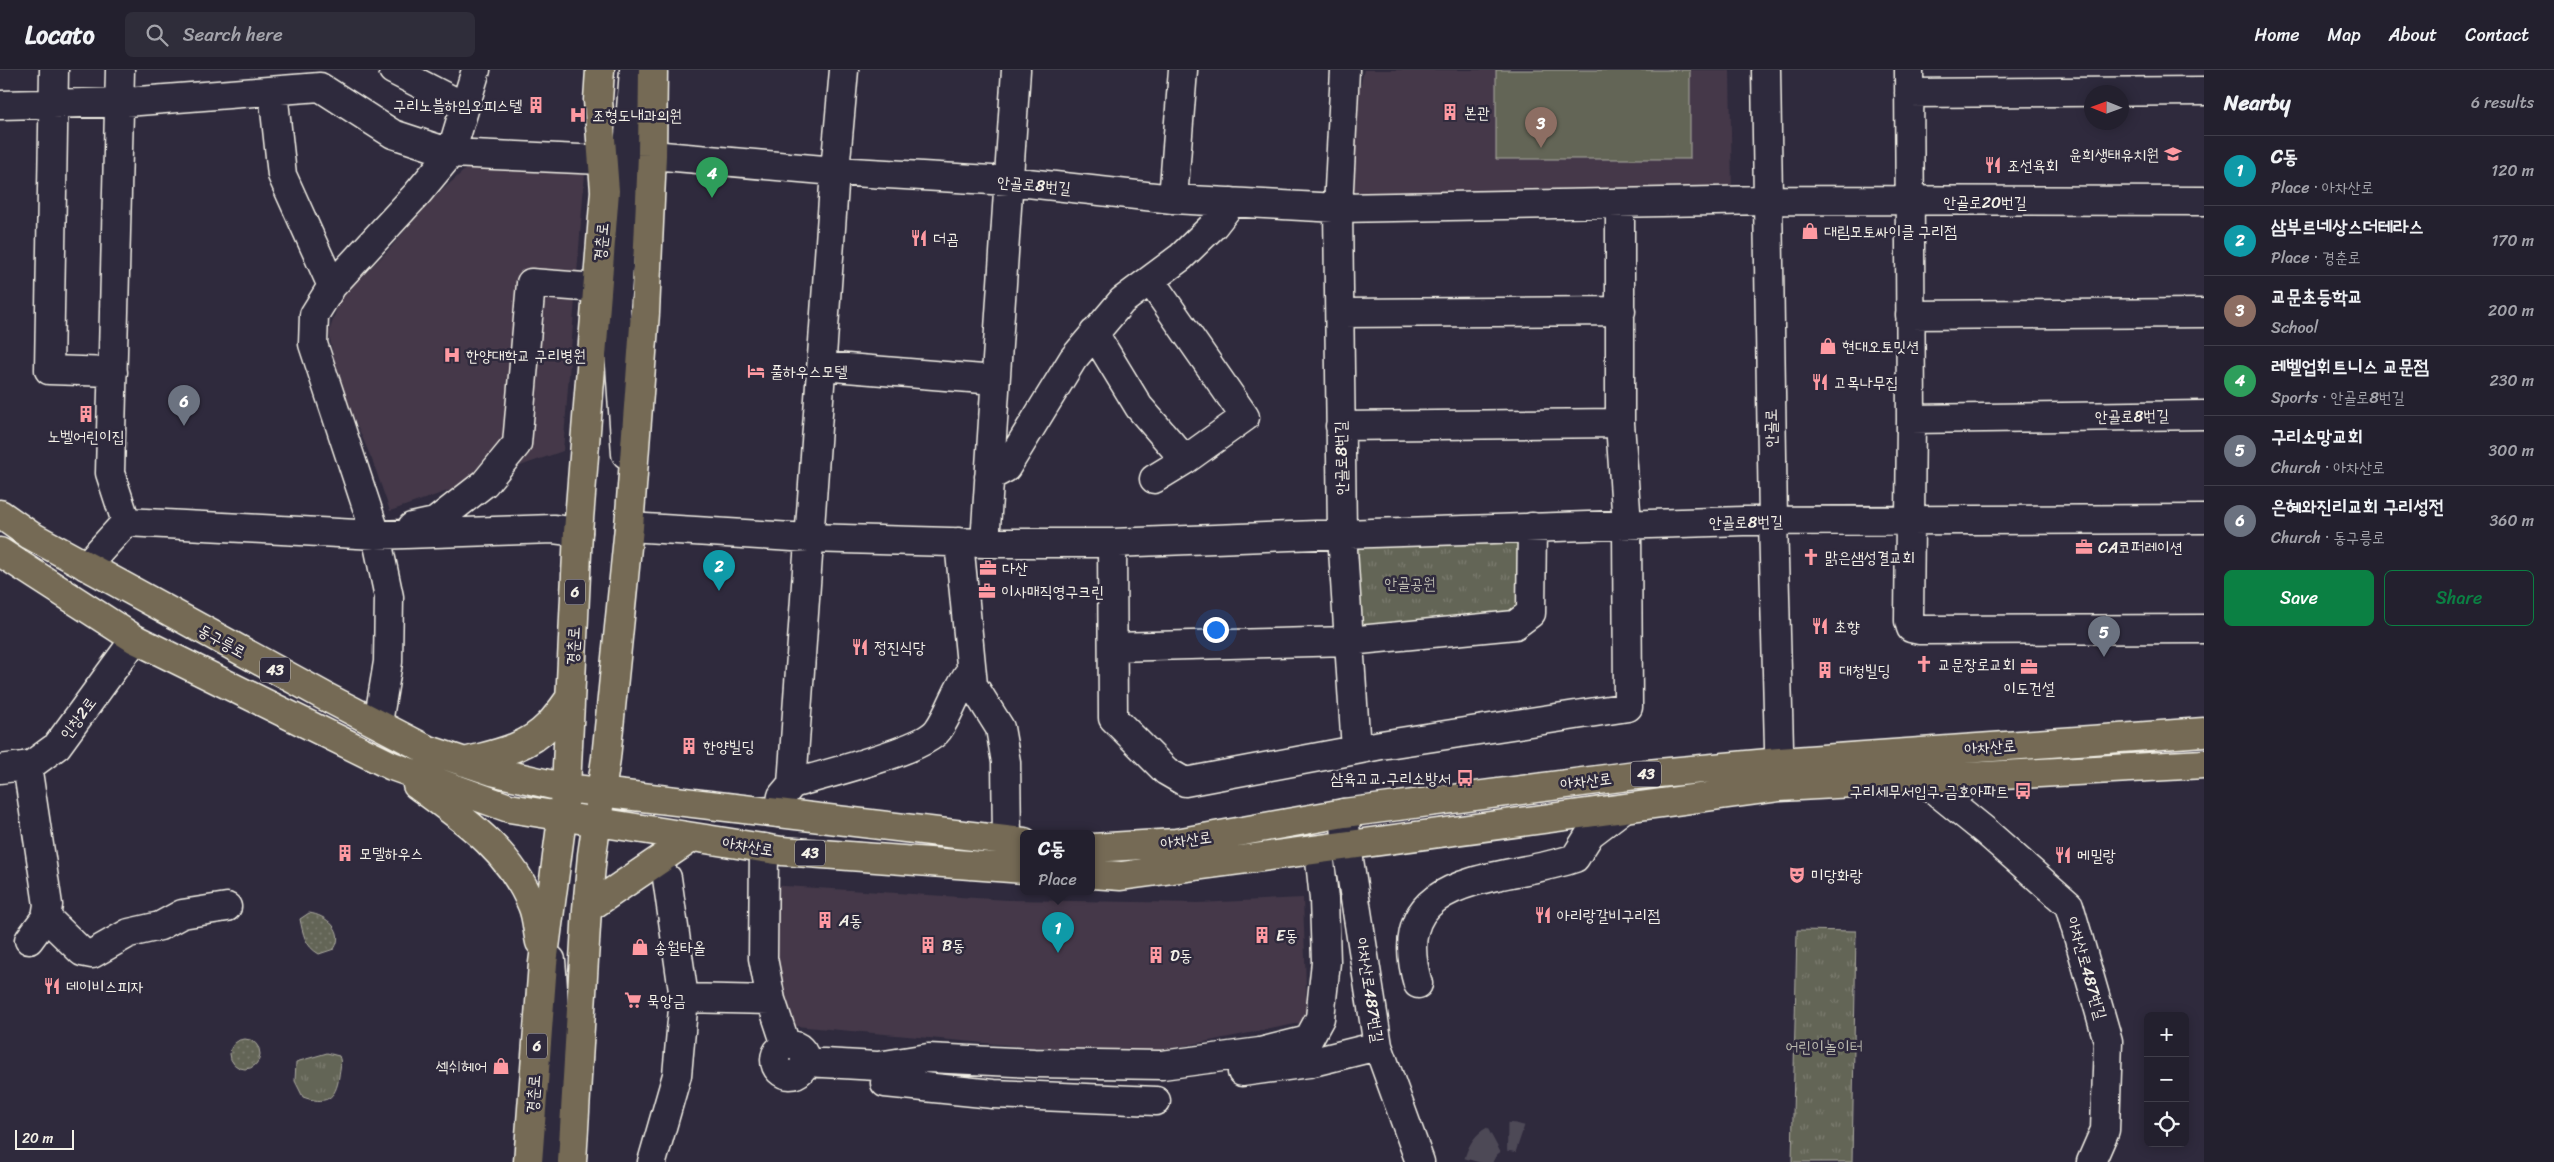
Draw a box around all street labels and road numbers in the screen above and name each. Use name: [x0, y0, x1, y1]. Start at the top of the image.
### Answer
street label: 안골로8번길: [996, 167, 1072, 203]
street label: 안골로20번길: [1943, 188, 2027, 217]
street label: 경춘로: [585, 221, 617, 263]
street label: 안골로8번길: [2095, 401, 2169, 431]
street label: 안골로: [1756, 408, 1786, 448]
street label: 안골로8번길: [1326, 421, 1356, 495]
street label: 안골로8번길: [1709, 507, 1783, 537]
road number: 6: [565, 580, 585, 604]
street label: 동구릉로: [192, 616, 252, 666]
street label: 경춘로: [558, 626, 588, 666]
road number: 43: [260, 658, 290, 682]
street label: 인창2로: [52, 690, 104, 746]
street label: 아차산로: [1963, 731, 2017, 763]
road number: 43: [1631, 762, 1661, 786]
street label: 아차산로: [1559, 763, 1613, 799]
street label: 아차산로: [1158, 822, 1214, 858]
street label: 아차산로: [720, 828, 776, 864]
road number: 43: [795, 840, 825, 866]
street label: 아차산로487번길: [2058, 913, 2116, 1023]
street label: 아차산로487번길: [1347, 935, 1393, 1045]
road number: 6: [527, 1034, 547, 1058]
street label: 경춘로: [517, 1074, 549, 1114]

